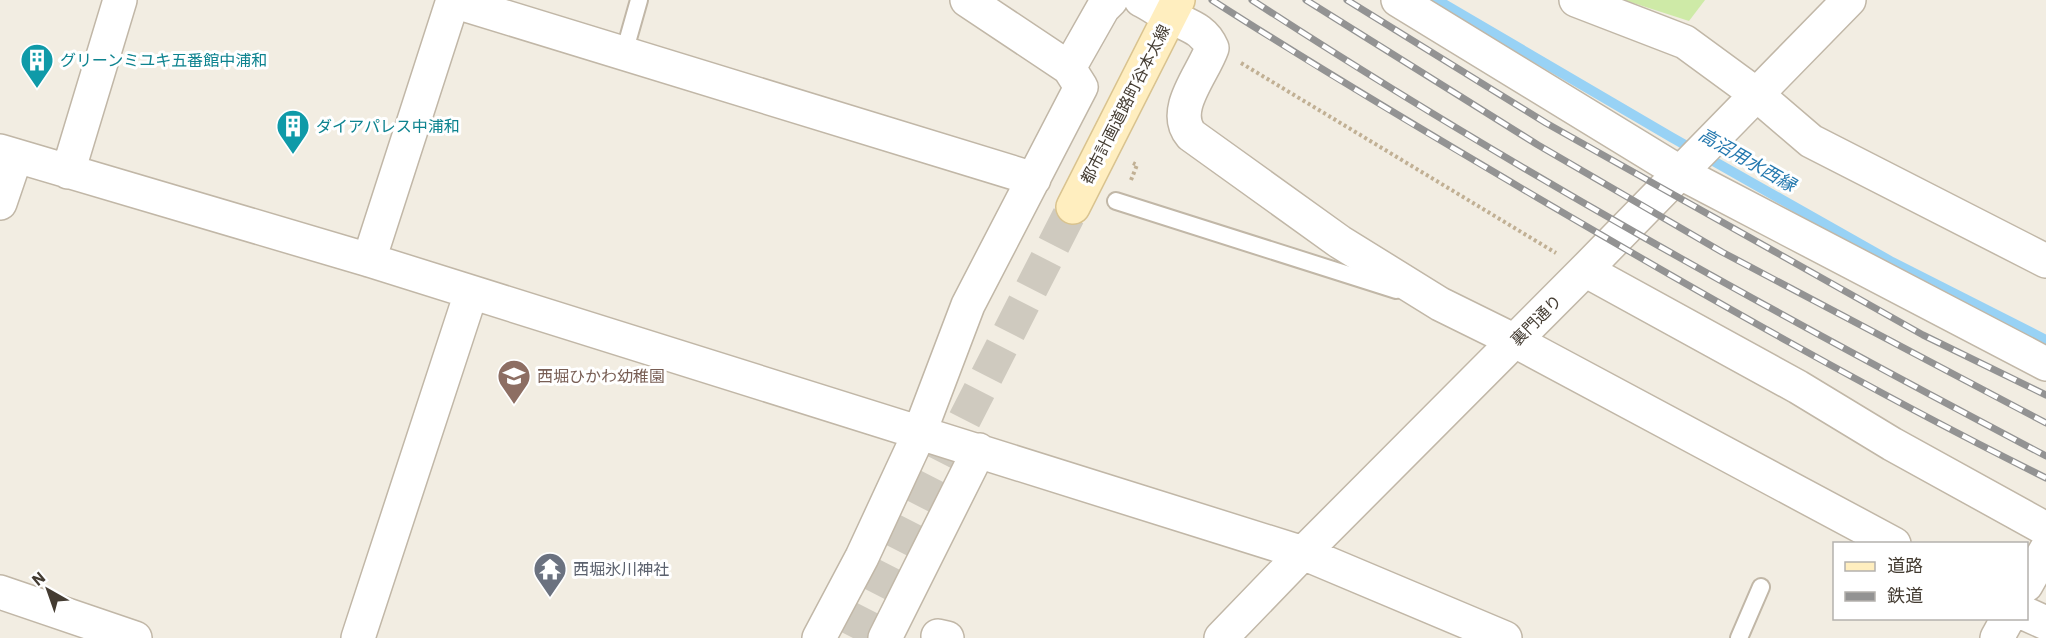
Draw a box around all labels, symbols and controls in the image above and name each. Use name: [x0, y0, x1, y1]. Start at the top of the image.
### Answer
street label: 都市計画道路町谷本太線: [1076, 21, 1174, 187]
building icon: グリーンミユキ五番館中浦和: [19, 42, 55, 89]
place label: グリーンミユキ五番館中浦和: [60, 50, 267, 70]
building icon: ダイアパレス中浦和: [275, 108, 311, 155]
place label: ダイアパレス中浦和: [316, 116, 460, 136]
water label: 高沼用水西縁: [1695, 123, 1801, 198]
street label: 裏門通り: [1506, 290, 1566, 350]
school or university icon: 西堀ひかわ幼稚園: [496, 358, 532, 405]
place label: 西堀ひかわ幼稚園: [537, 366, 665, 386]
legend: [1833, 542, 2028, 620]
temple icon: 西堀氷川神社: [532, 551, 568, 598]
text: 道路: [1887, 554, 1923, 577]
place label: 西堀氷川神社: [573, 559, 669, 579]
north arrow: [18, 560, 78, 620]
text: N: [27, 567, 49, 590]
text: 鉄道: [1887, 584, 1923, 607]

